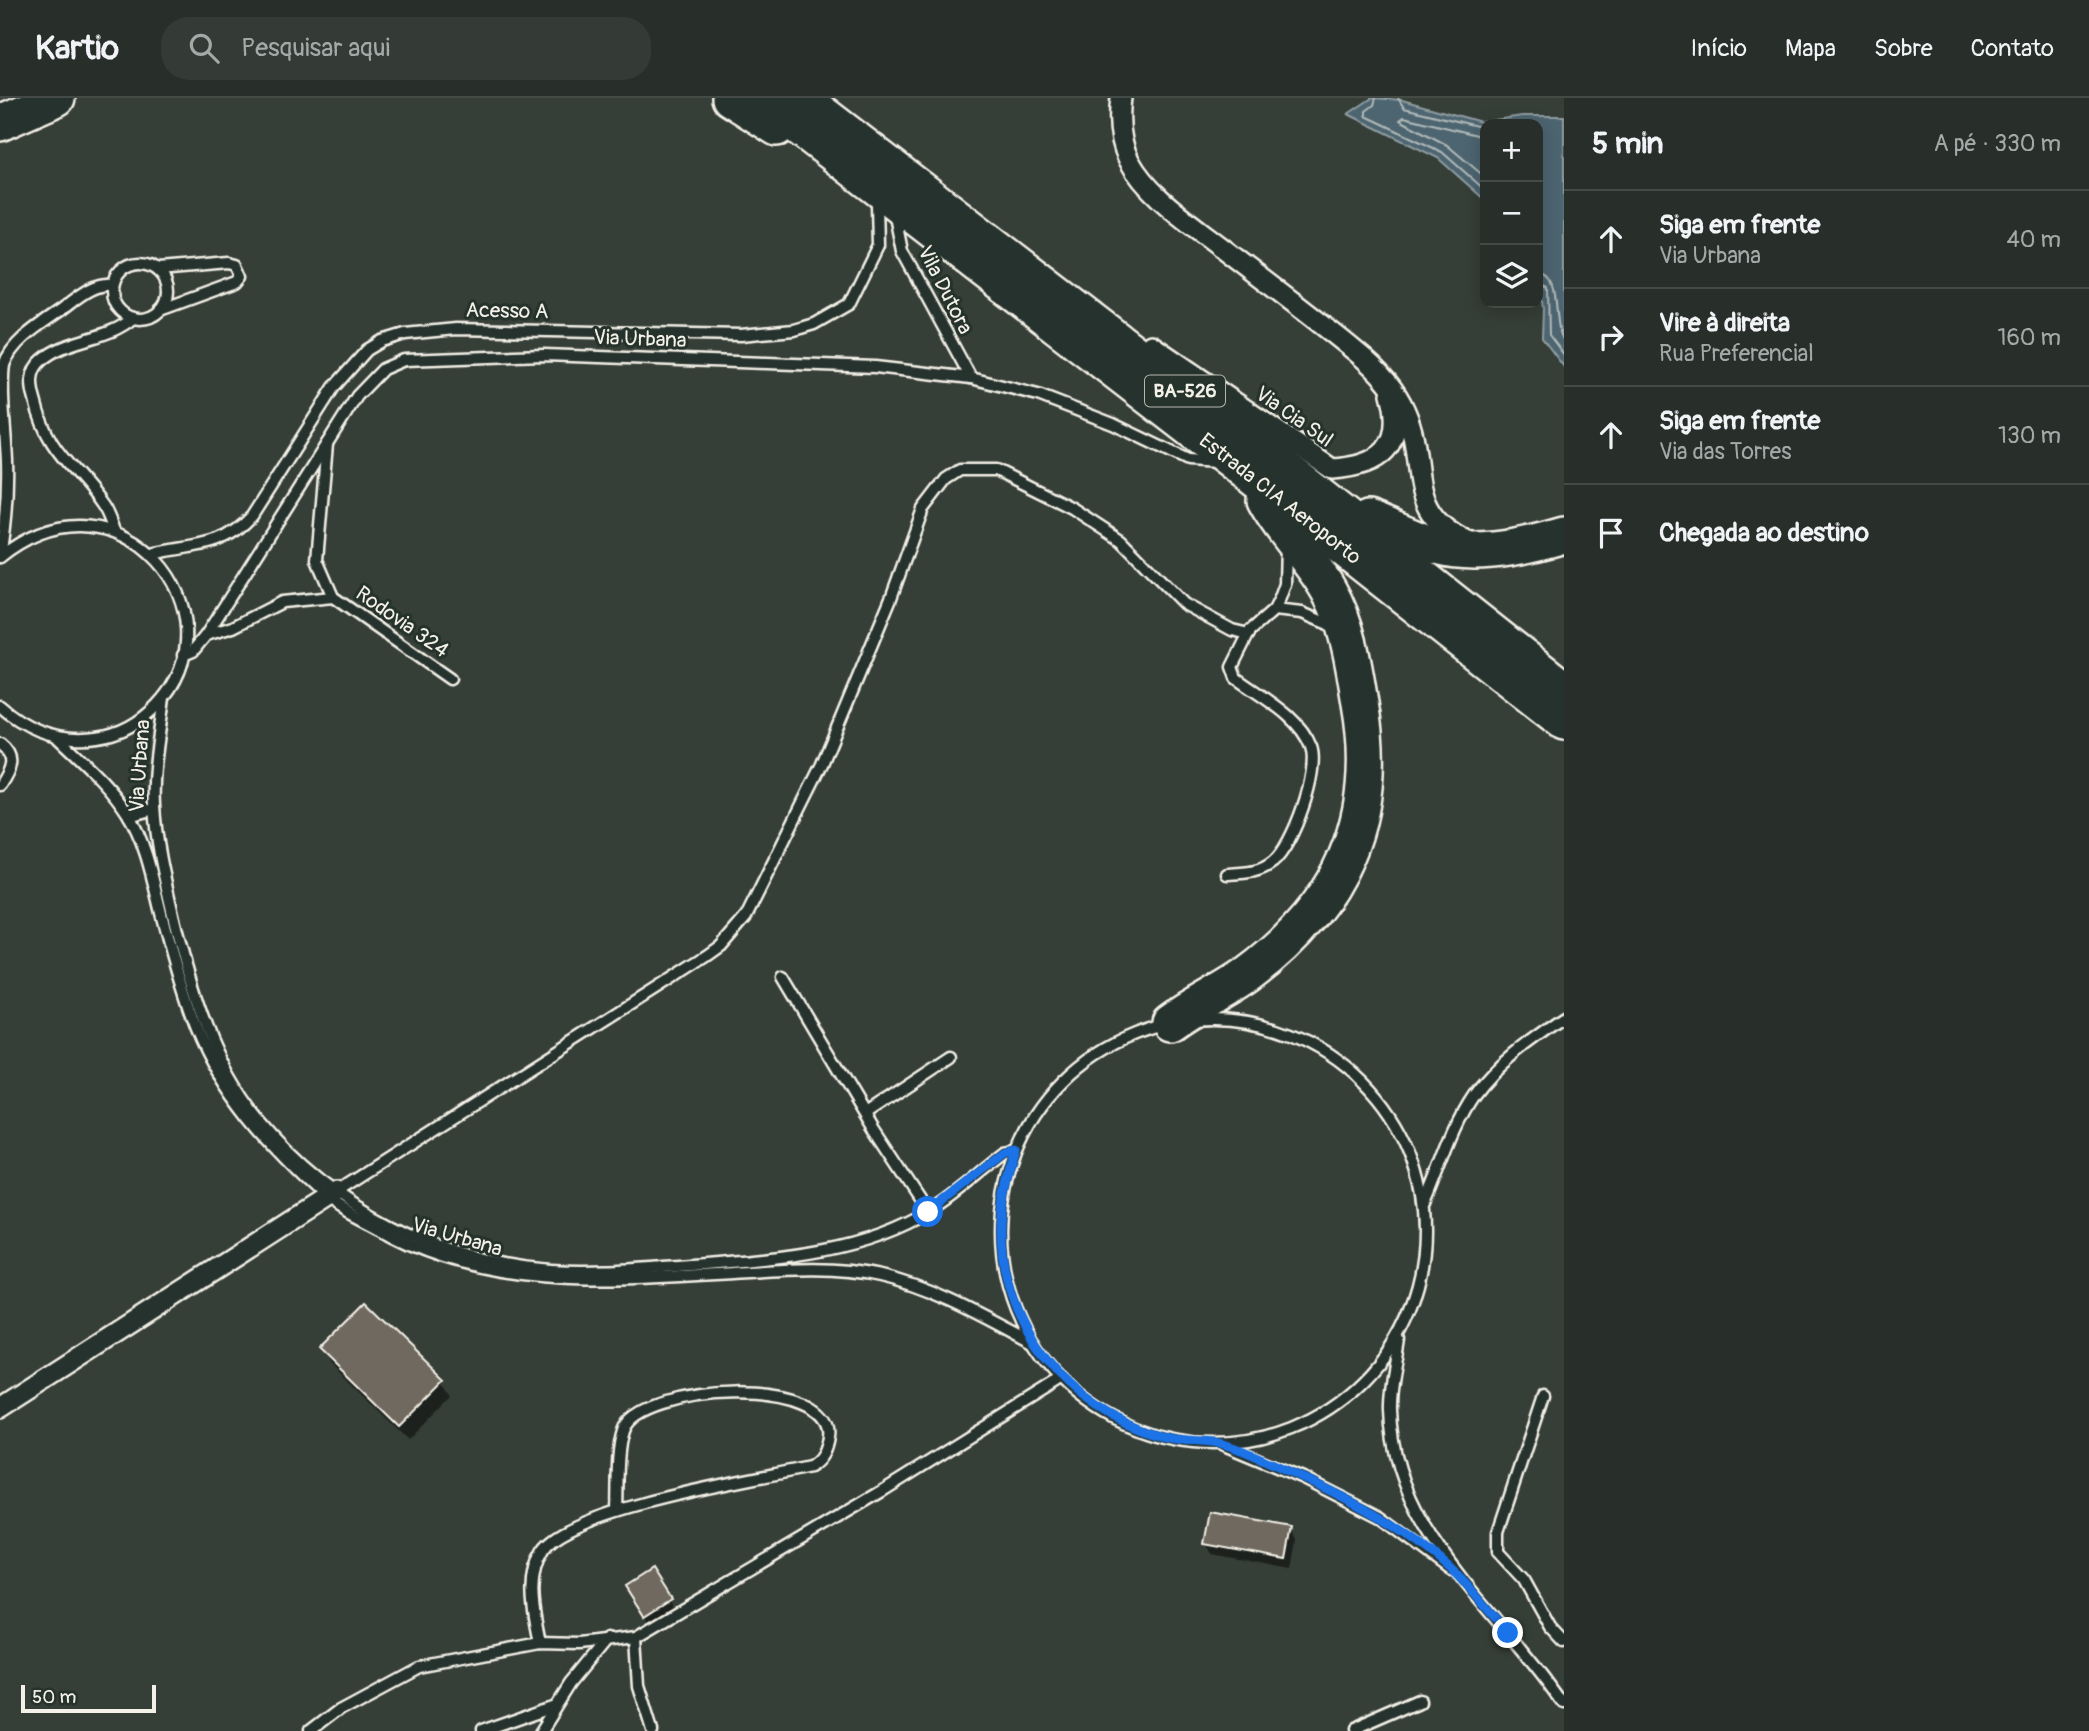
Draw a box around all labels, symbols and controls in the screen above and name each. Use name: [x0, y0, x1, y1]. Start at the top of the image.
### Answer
search box: [161, 17, 651, 80]
text: Kartio: [35, 28, 119, 69]
icon: search: [185, 29, 223, 67]
text: Pesquisar aqui: [241, 32, 390, 64]
text: Início: [1691, 34, 1747, 63]
text: Mapa: [1785, 34, 1836, 63]
text: Sobre: [1874, 34, 1933, 63]
text: Contato: [1971, 34, 2054, 63]
map controls: [1480, 119, 1543, 308]
button: +: [1480, 119, 1543, 182]
text: 5 min: [1592, 125, 1663, 162]
text: A pé · 330 m: [1934, 129, 2061, 158]
button: −: [1480, 182, 1543, 245]
text: Siga em frente: [1659, 209, 1820, 241]
icon: ahead: [1592, 220, 1630, 258]
text: 40 m: [2007, 225, 2061, 254]
street label: Vila Dutora: [911, 241, 979, 339]
text: Via Urbana: [1659, 241, 1761, 270]
button: layers: [1480, 245, 1543, 308]
street label: Acesso A: [465, 297, 549, 325]
text: Vire à direita: [1659, 307, 1790, 339]
icon: right: [1592, 318, 1630, 356]
text: 160 m: [1997, 323, 2061, 352]
street label: Via Urbana: [593, 324, 687, 354]
text: Rua Preferencial: [1659, 339, 1814, 368]
road number: BA-526: [1145, 376, 1225, 406]
street label: Via Cia Sul: [1250, 380, 1338, 454]
text: Siga em frente: [1659, 405, 1820, 437]
icon: ahead: [1592, 416, 1630, 454]
text: 130 m: [1998, 421, 2061, 450]
street label: Estrada CIA Aeroporto: [1193, 427, 1367, 571]
text: Via das Torres: [1659, 437, 1791, 466]
icon: arrive: [1592, 514, 1630, 552]
text: Chegada ao destino: [1659, 517, 1869, 549]
street label: Rodovia 324: [350, 580, 454, 664]
street label: Via Urbana: [123, 719, 157, 813]
route start: [912, 1196, 943, 1227]
street label: Via Urbana: [409, 1211, 505, 1263]
route end: [1492, 1617, 1523, 1648]
scale bar: [21, 1682, 156, 1714]
text: 50 m: [32, 1685, 76, 1709]

